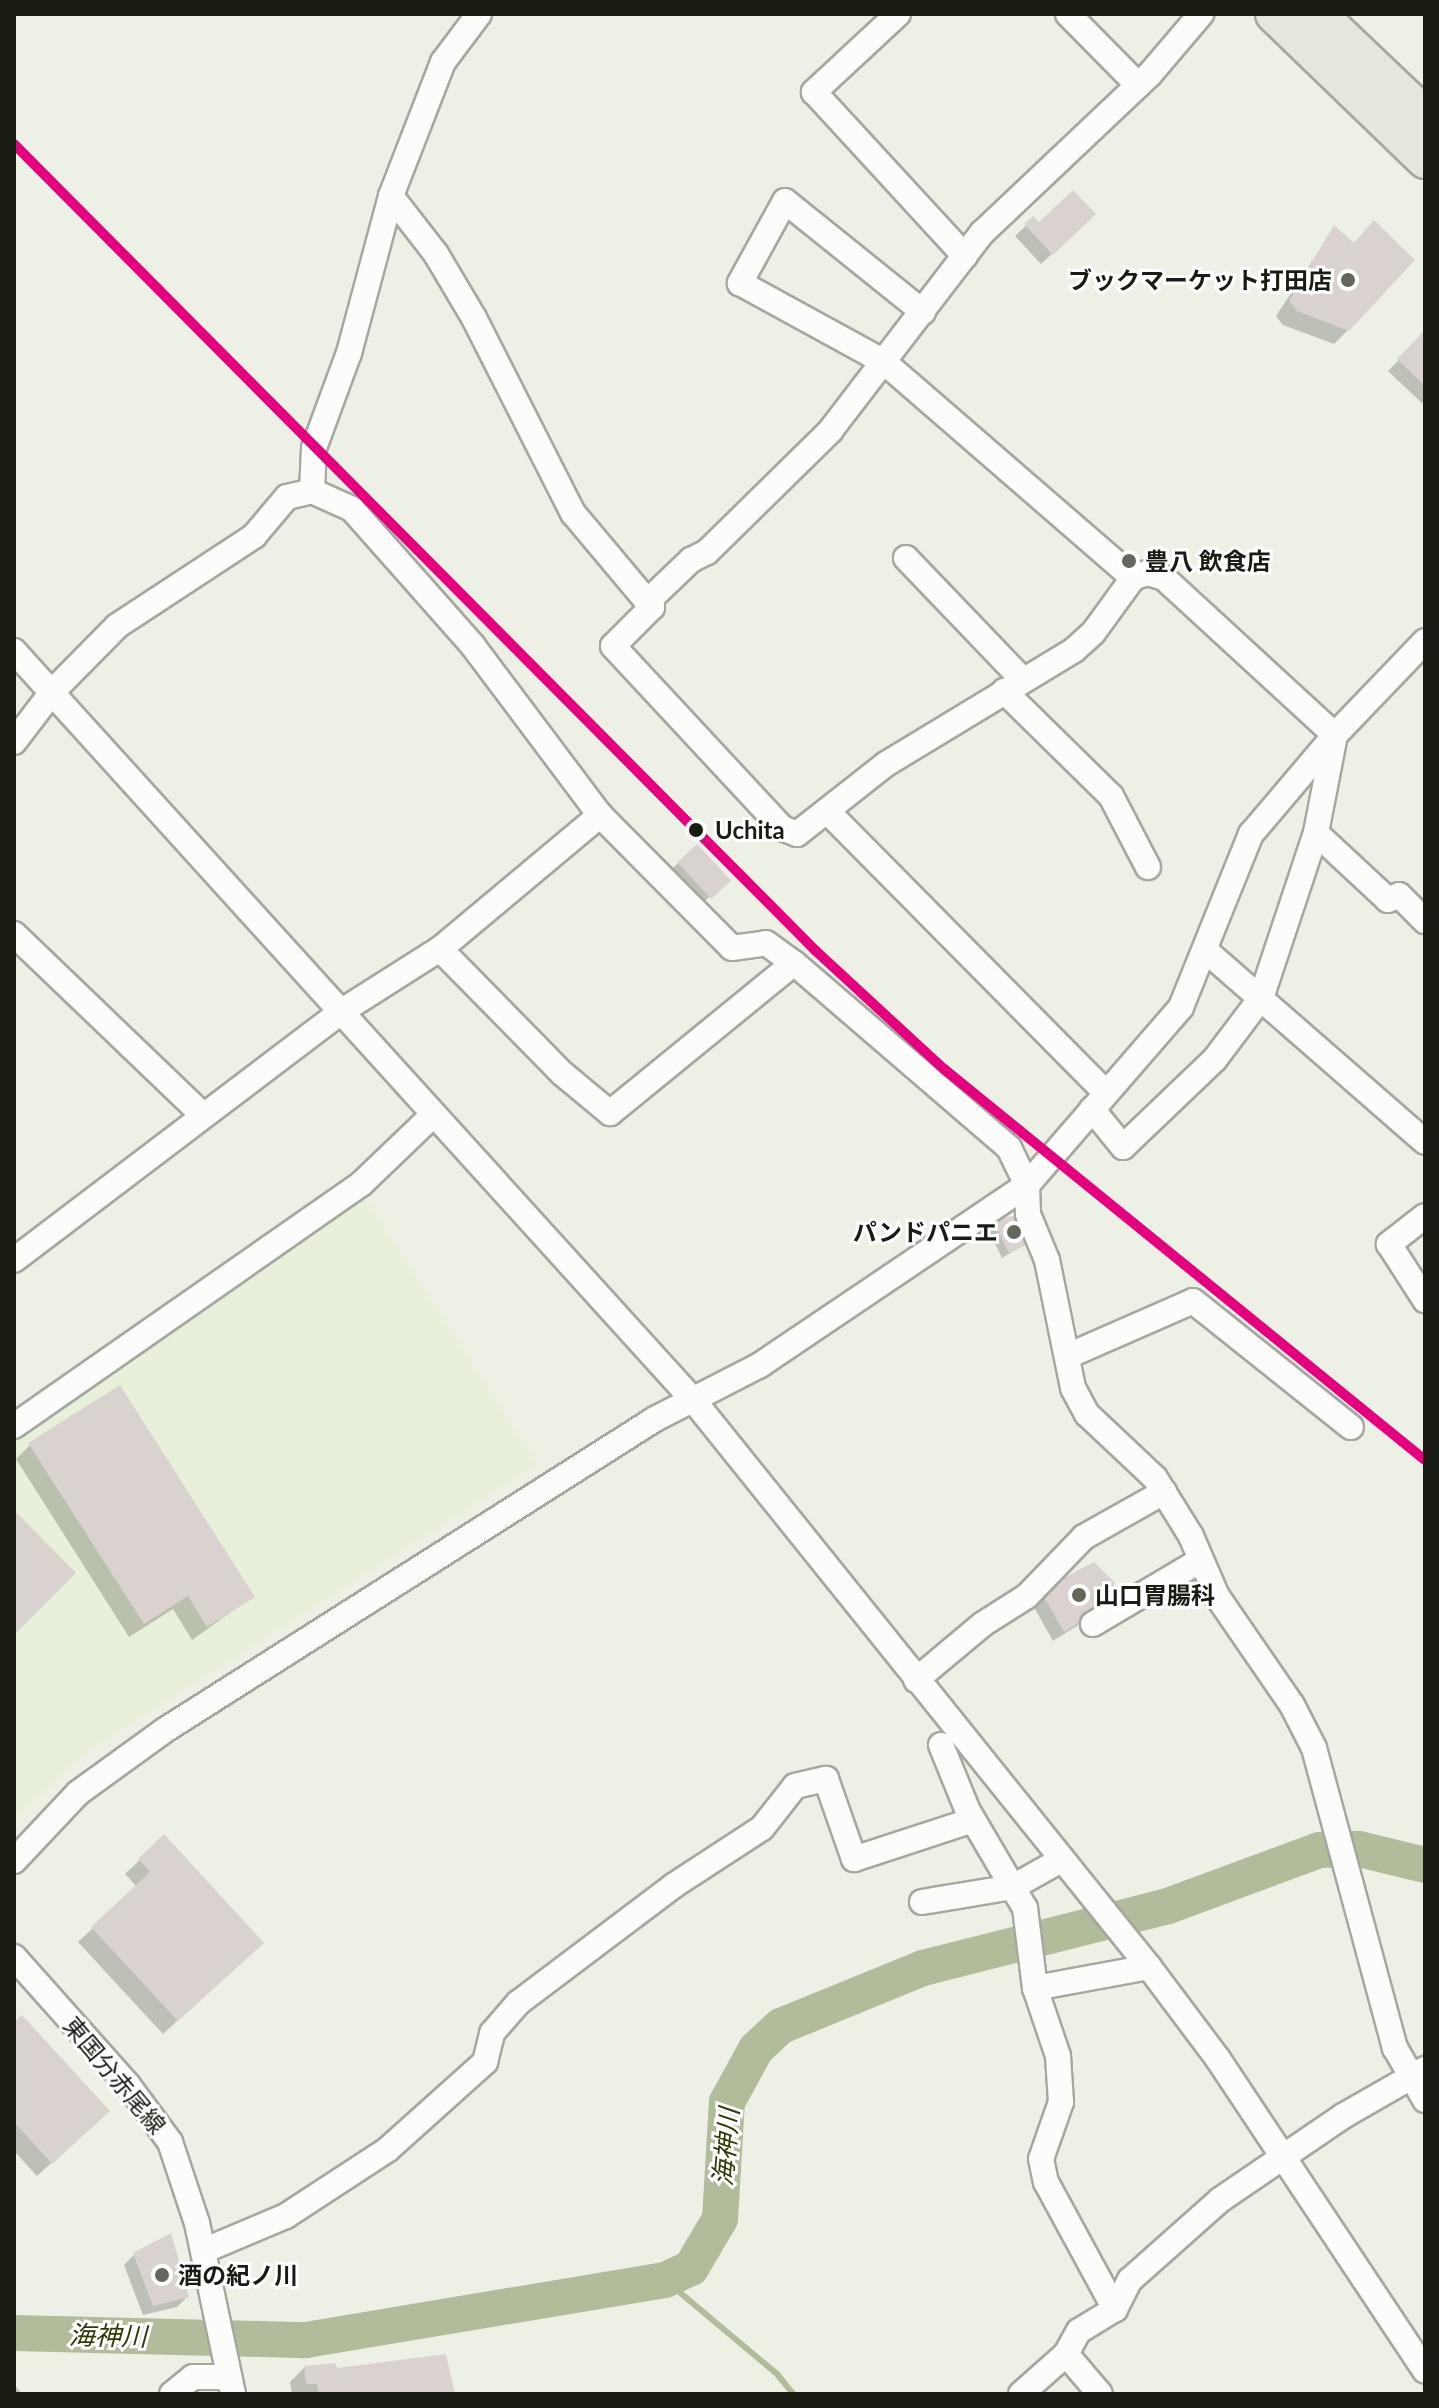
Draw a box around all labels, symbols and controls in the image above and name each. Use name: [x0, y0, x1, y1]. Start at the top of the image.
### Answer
place label: ブックマーケット打田店: [1068, 266, 1332, 294]
marker: ブックマーケット打田店: [1339, 271, 1357, 289]
place label: 豊八 飲食店: [1145, 547, 1271, 575]
marker: 豊八 飲食店: [1120, 552, 1138, 570]
place label: Uchita: [715, 816, 785, 844]
marker: Uchita: [684, 818, 708, 842]
place label: パンドパニエ: [854, 1218, 998, 1246]
marker: パンドパニエ: [1005, 1223, 1023, 1241]
place label: 山口胃腸科: [1095, 1581, 1215, 1609]
marker: 山口胃腸科: [1070, 1586, 1088, 1604]
street label: 東国分赤尾線: [58, 2011, 172, 2139]
water label: 海神川: [707, 2107, 745, 2187]
place label: 酒の紀ノ川: [178, 2261, 298, 2289]
marker: 酒の紀ノ川: [153, 2266, 171, 2284]
water label: 海神川: [69, 2320, 147, 2352]

